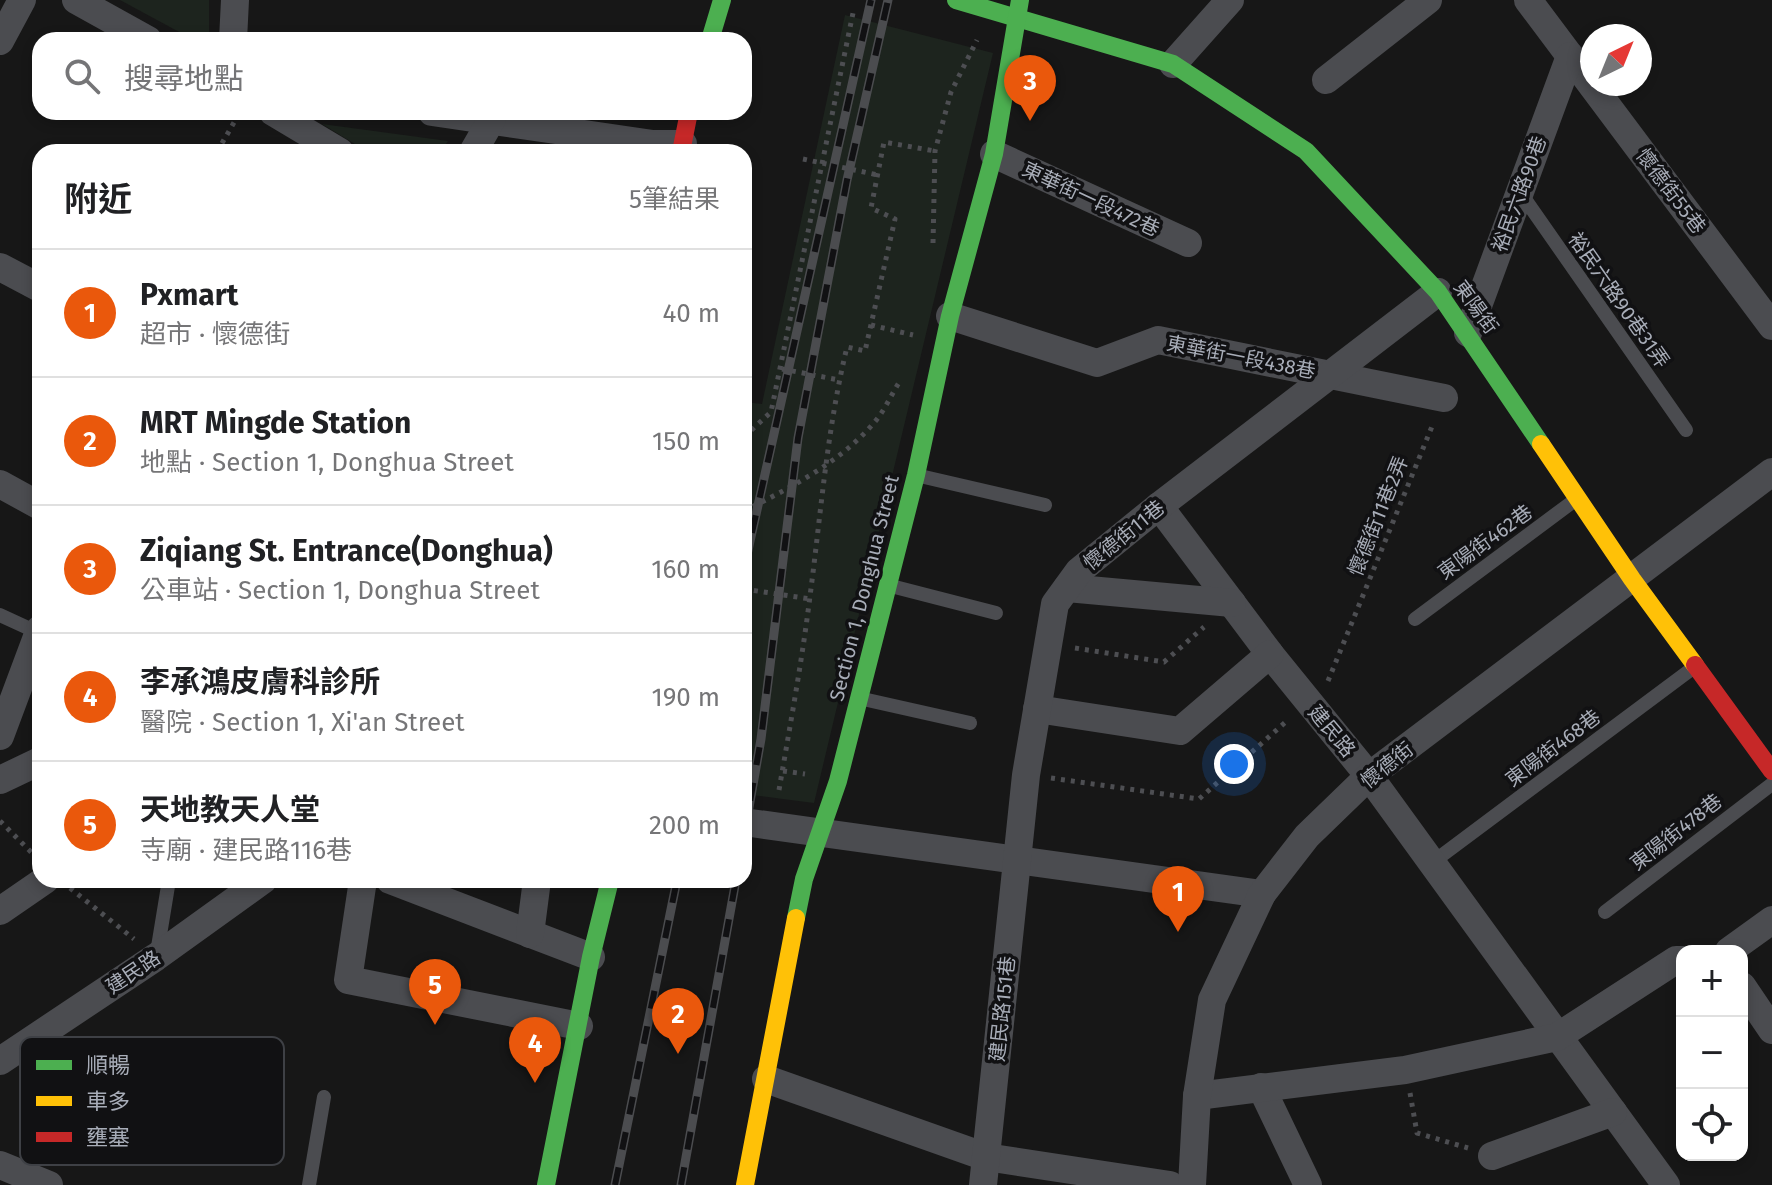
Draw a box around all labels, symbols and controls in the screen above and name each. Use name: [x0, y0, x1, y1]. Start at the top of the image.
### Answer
north arrow: [1580, 24, 1652, 96]
search box: [32, 32, 752, 120]
icon: search: [60, 54, 104, 98]
pin: 3: [1004, 55, 1056, 121]
text: 搜尋地點: [124, 61, 244, 97]
street label: 裕民六路90巷: [1487, 133, 1551, 255]
street label: 懷德街55巷: [1631, 144, 1711, 238]
street label: 東華街一段472巷: [1019, 157, 1163, 241]
text: 附近: [64, 179, 132, 220]
text: 5筆結果: [629, 184, 720, 215]
street label: 裕民六路90巷31弄: [1563, 228, 1675, 372]
street label: 東陽街: [1449, 276, 1503, 338]
text: Pxmart: [140, 277, 238, 313]
text: 1: [84, 298, 96, 329]
text: 40 m: [662, 298, 720, 329]
text: 超市 · 懷德街: [140, 319, 290, 350]
street label: 東華街一段438巷: [1164, 331, 1318, 383]
text: MRT Mingde Station: [140, 405, 411, 441]
text: 2: [83, 426, 97, 457]
text: 150 m: [652, 426, 720, 457]
text: 地點 · Section 1, Donghua Street: [140, 447, 514, 478]
street label: 懷德街11巷2弄: [1343, 453, 1413, 579]
street label: Section 1, Donghua Street: [824, 472, 904, 704]
street label: 懷德街11巷: [1079, 495, 1169, 575]
street label: 東陽街462巷: [1433, 500, 1537, 584]
text: Ziqiang St. Entrance(Donghua): [140, 533, 553, 569]
text: 3: [83, 554, 97, 585]
text: 160 m: [651, 554, 720, 585]
text: 公車站 · Section 1, Donghua Street: [140, 575, 540, 606]
text: 李承鴻皮膚科診所: [140, 664, 380, 700]
text: 4: [83, 682, 97, 713]
text: 190 m: [651, 682, 720, 713]
street label: 建民路: [1304, 700, 1360, 762]
street label: 東陽街468巷: [1501, 705, 1605, 791]
text: 醫院 · Section 1, Xi'an Street: [140, 707, 465, 738]
street label: 懷德街: [1356, 737, 1418, 793]
your location: [1214, 744, 1254, 784]
street label: 東陽街478巷: [1625, 789, 1727, 875]
text: 天地教天人堂: [140, 792, 320, 828]
text: 5: [83, 810, 97, 841]
text: 200 m: [649, 810, 720, 841]
text: 寺廟 · 建民路116巷: [140, 835, 352, 866]
pin: 1: [1152, 866, 1204, 932]
street label: 建民路: [101, 945, 165, 999]
map controls: [1676, 945, 1748, 1161]
button: +: [1676, 945, 1748, 1017]
street label: 建民路151巷: [985, 955, 1019, 1063]
pin: 5: [409, 959, 461, 1025]
pin: 2: [652, 988, 704, 1054]
pin: 4: [509, 1017, 561, 1083]
button: −: [1676, 1017, 1748, 1089]
legend: [20, 1037, 284, 1165]
text: 順暢: [86, 1052, 130, 1079]
text: 車多: [86, 1088, 130, 1115]
button: locate: [1676, 1089, 1748, 1161]
text: 壅塞: [86, 1124, 130, 1151]

